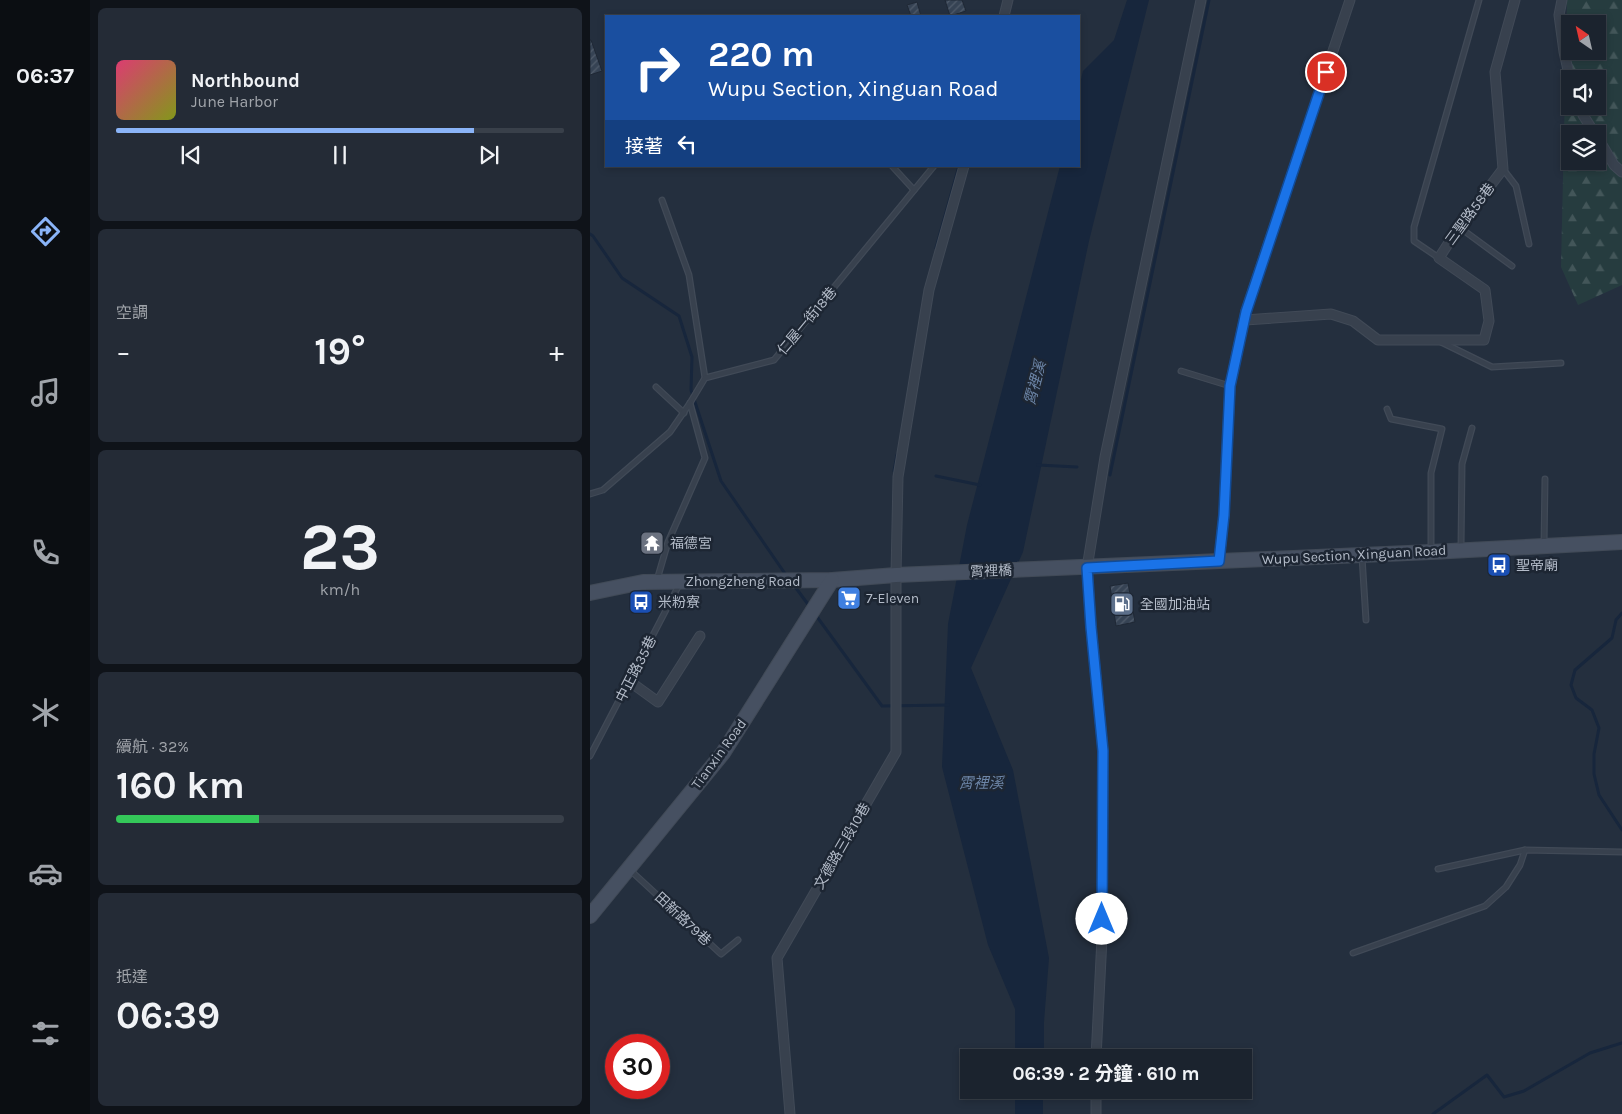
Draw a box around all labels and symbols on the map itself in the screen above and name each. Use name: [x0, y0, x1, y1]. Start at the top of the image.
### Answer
north arrow: [1561, 15, 1606, 60]
pin: [1305, 51, 1347, 93]
street label: 三聖路58巷: [1442, 180, 1498, 248]
street label: 仁屋一街18巷: [774, 284, 840, 358]
water label: 霄裡溪: [1020, 357, 1050, 407]
temple icon: 福德宮: [639, 530, 665, 556]
place label: 福德宮: [670, 535, 712, 552]
street label: Wupu Section, Xinguan Road: [1261, 542, 1447, 568]
bus stop icon: 聖帝廟: [1486, 552, 1512, 578]
place label: 聖帝廟: [1516, 557, 1558, 574]
street label: 霄裡橋: [970, 562, 1012, 580]
street label: Zhongzheng Road: [686, 573, 800, 590]
supermarket icon: 7-Eleven: [836, 585, 862, 611]
bus stop icon: 米粉寮: [628, 589, 654, 615]
place label: 7-Eleven: [866, 590, 919, 607]
fuel station icon: 全國加油站: [1109, 591, 1135, 617]
place label: 米粉寮: [658, 594, 700, 611]
place label: 全國加油站: [1140, 596, 1210, 613]
street label: 中正路35巷: [612, 633, 660, 705]
street label: Tianxin Road: [688, 716, 750, 792]
water label: 霄裡溪: [958, 774, 1005, 792]
street label: 文德路三段10巷: [810, 800, 874, 892]
street label: 田新路79巷: [651, 889, 715, 949]
position arrow: [1075, 892, 1127, 944]
speed limit sign: 30: [605, 1034, 670, 1099]

